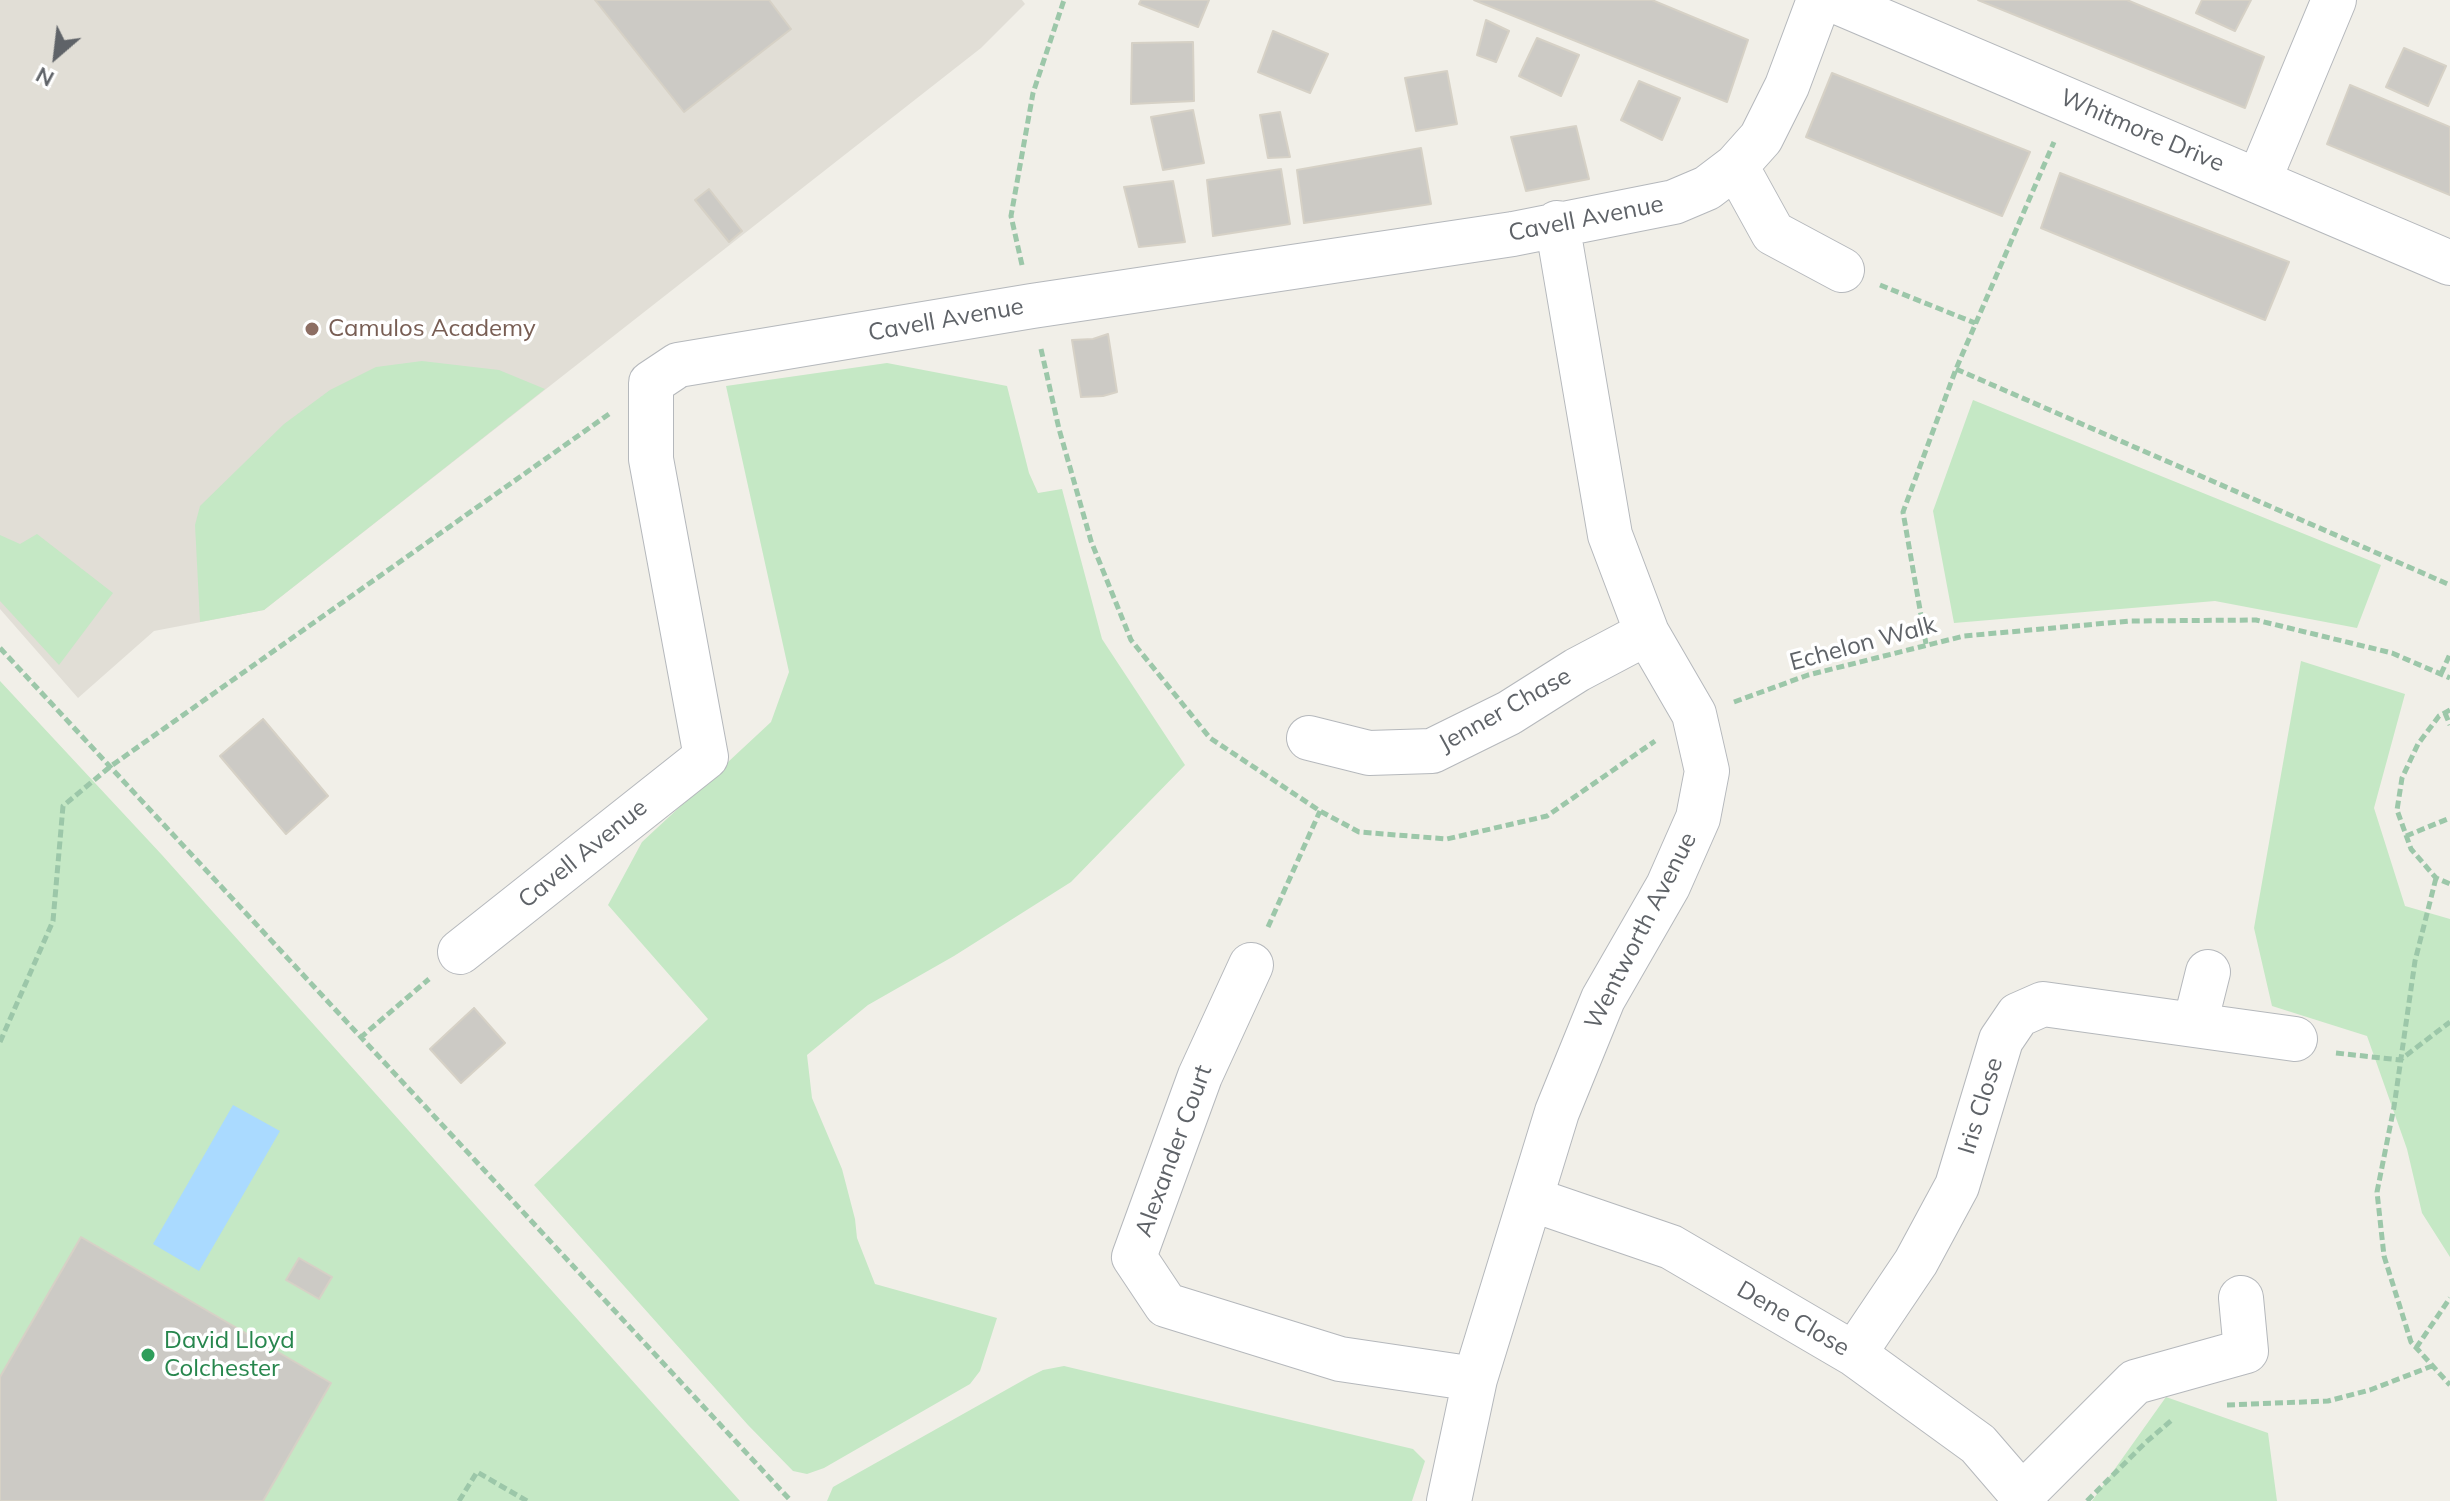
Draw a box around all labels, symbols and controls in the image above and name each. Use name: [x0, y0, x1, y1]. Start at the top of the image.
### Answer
north arrow: [16, 16, 96, 96]
text: N: [31, 61, 59, 93]
street label: Whitmore Drive: [2056, 83, 2228, 179]
street label: Cavell Avenue: [1506, 190, 1666, 248]
street label: Cavell Avenue: [866, 292, 1026, 348]
place label: Camulos Academy: [328, 315, 536, 343]
marker: Camulos Academy: [303, 320, 321, 338]
street label: Echelon Walk: [1787, 611, 1939, 677]
street label: Jenner Chase: [1434, 662, 1576, 758]
street label: Cavell Avenue: [513, 793, 653, 915]
street label: Wentworth Avenue: [1579, 828, 1703, 1034]
street label: Iris Close: [1953, 1054, 2009, 1158]
street label: Alexander Court: [1130, 1061, 1218, 1241]
street label: Dene Close: [1732, 1275, 1854, 1363]
place label: David Lloyd Colchester: [164, 1327, 295, 1383]
marker: David Lloyd Colchester: [139, 1346, 157, 1364]

